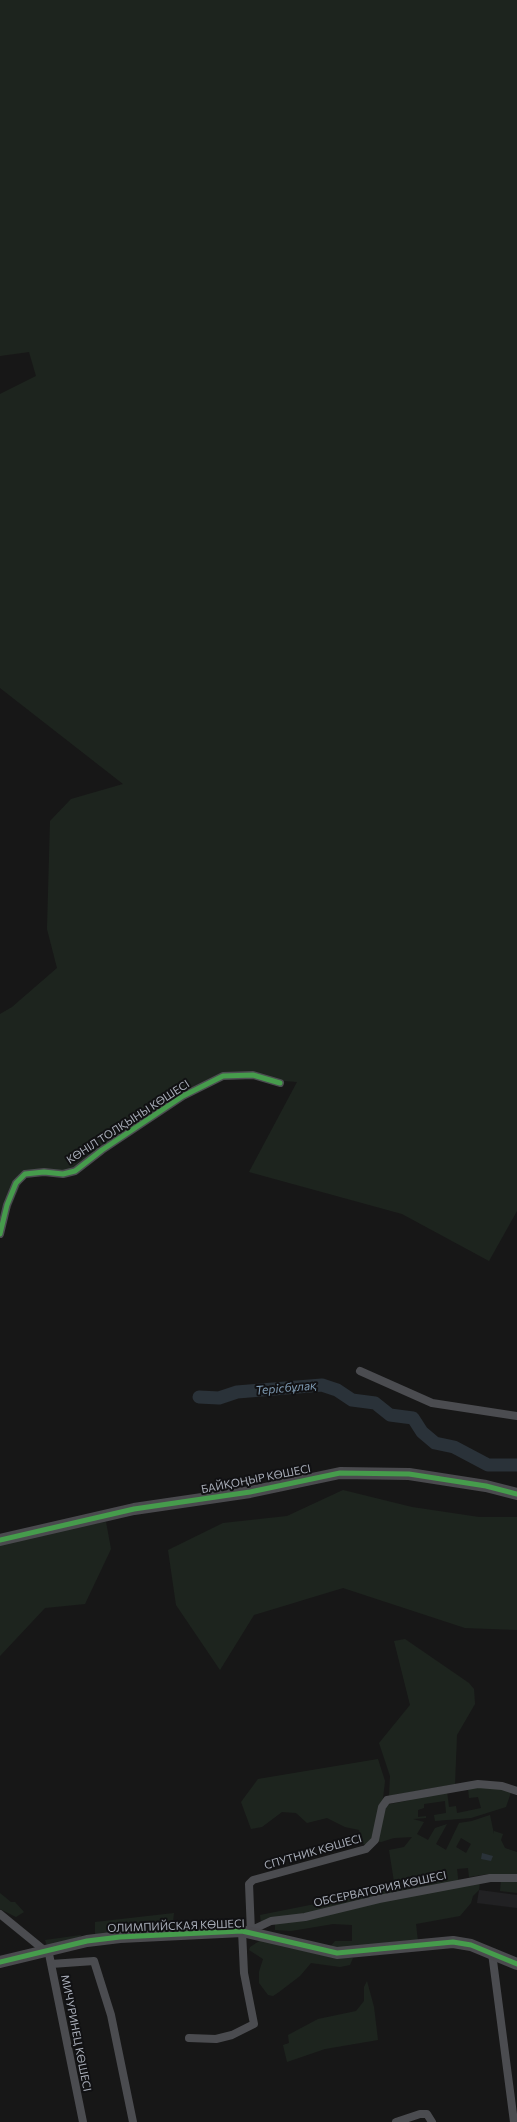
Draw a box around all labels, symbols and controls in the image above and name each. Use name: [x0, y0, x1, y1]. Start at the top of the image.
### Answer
street label: КӨНІЛ ТОЛҚЫНЫ КӨШЕСІ: [64, 1077, 192, 1167]
water label: Терісбұлақ: [255, 1378, 317, 1398]
street label: БАЙҚОҢЫР КӨШЕСІ: [200, 1462, 312, 1496]
street label: СПУТНИК КӨШЕСІ: [263, 1832, 363, 1872]
street label: ОБСЕРВАТОРИЯ КӨШЕСІ: [312, 1868, 448, 1910]
street label: ОЛИМПИЙСКАЯ КӨШЕСІ: [107, 1917, 245, 1935]
street label: МИЧУРИНЕЦ КӨШЕСІ: [58, 1973, 94, 2093]

